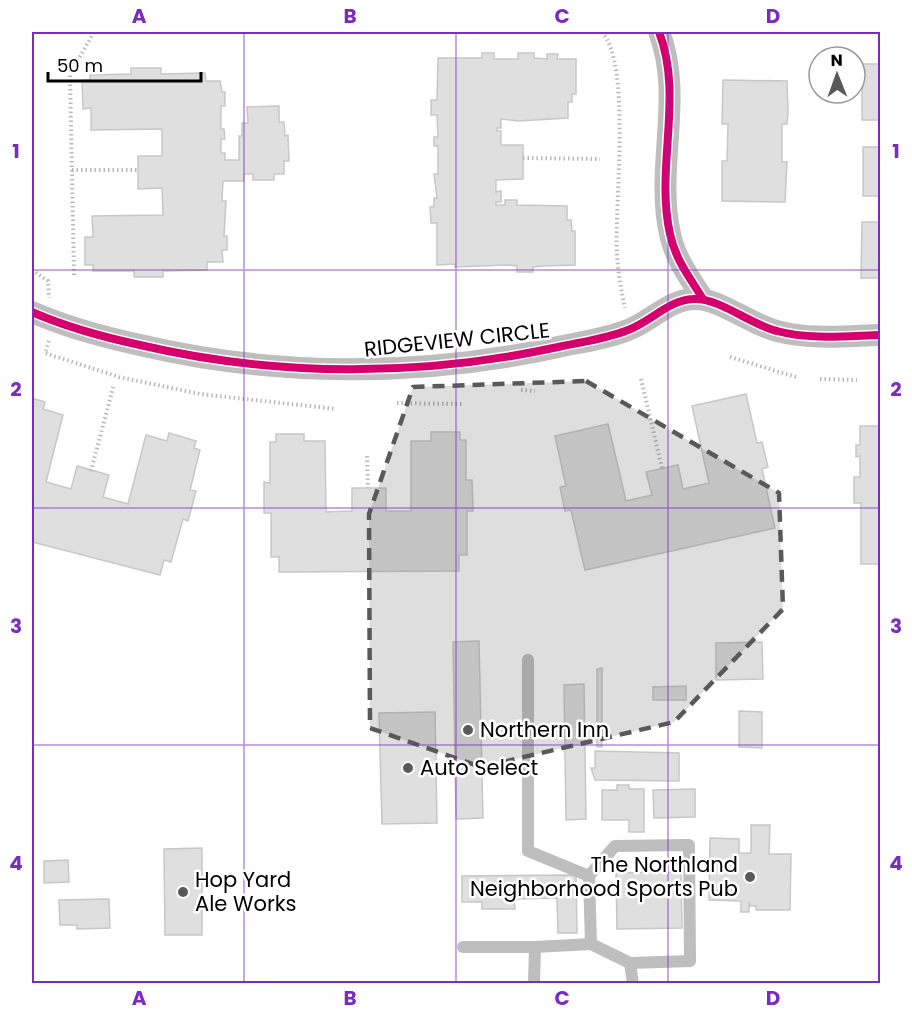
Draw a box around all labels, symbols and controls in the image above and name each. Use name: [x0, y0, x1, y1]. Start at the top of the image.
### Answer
text: A: [132, 2, 147, 30]
text: B: [343, 2, 357, 30]
text: C: [554, 2, 570, 30]
text: D: [766, 2, 780, 30]
scale bar: [48, 45, 201, 83]
north arrow: [807, 45, 867, 105]
text: N: [831, 49, 843, 72]
text: 50 m: [57, 53, 103, 78]
text: 1: [12, 137, 20, 165]
text: 1: [892, 137, 900, 165]
street label: RIDGEVIEW CIRCLE: [363, 315, 551, 364]
text: 2: [10, 375, 22, 403]
text: 2: [890, 375, 902, 403]
text: 3: [10, 612, 22, 640]
text: 3: [890, 612, 902, 640]
place label: Northern Inn: [480, 715, 609, 744]
marker: Northern Inn: [461, 723, 475, 737]
place label: Auto Select: [420, 753, 538, 782]
marker: Auto Select: [401, 761, 415, 775]
text: 4: [9, 849, 23, 877]
text: 4: [889, 849, 903, 877]
place label: The Northland Neighborhood Sports Pub: [470, 850, 738, 903]
place label: Hop Yard Ale Works: [195, 865, 297, 918]
marker: The Northland Neighborhood Sports Pub: [743, 870, 757, 884]
marker: Hop Yard Ale Works: [176, 885, 190, 899]
text: A: [132, 984, 147, 1012]
text: B: [343, 984, 357, 1012]
text: C: [554, 984, 570, 1012]
text: D: [766, 984, 780, 1012]

